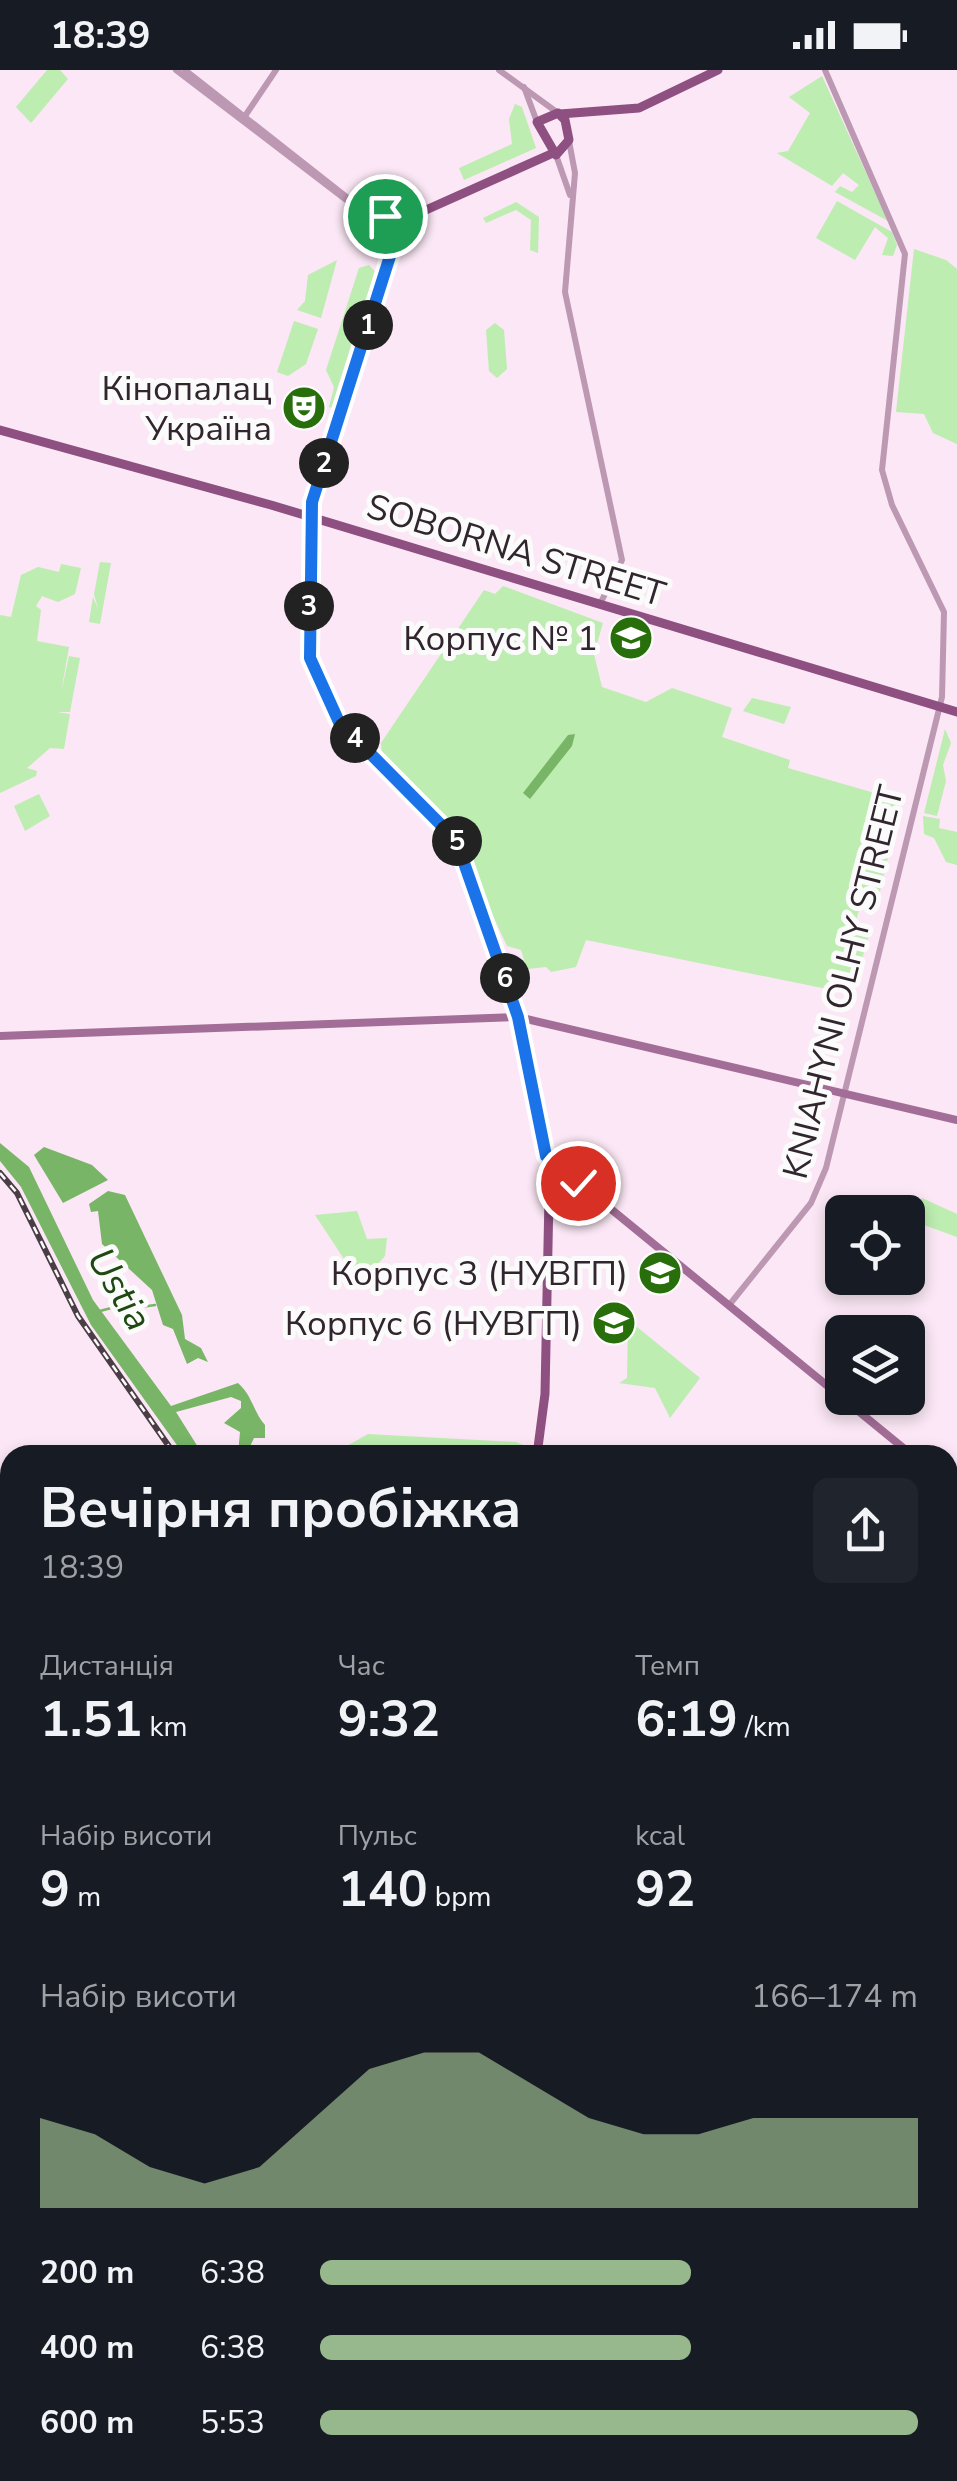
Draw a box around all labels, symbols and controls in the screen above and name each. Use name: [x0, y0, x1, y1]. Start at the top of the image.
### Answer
text: 18:39: [50, 10, 151, 61]
pin: [343, 174, 428, 259]
icon: arrive: [358, 189, 413, 244]
pin: 1: [343, 300, 393, 350]
text: 1: [360, 306, 376, 344]
place label: Кінопалац Україна: [102, 365, 272, 452]
theatre icon: Кінопалац Україна: [281, 385, 327, 431]
pin: 2: [299, 438, 349, 488]
text: 2: [316, 444, 332, 482]
street label: SOBORNA STREET: [361, 483, 671, 618]
pin: 3: [284, 581, 334, 631]
text: 3: [301, 587, 317, 625]
place label: Корпус № 1: [403, 615, 598, 662]
school or university icon: Корпус № 1: [608, 615, 654, 661]
pin: 4: [330, 713, 380, 763]
text: 4: [347, 719, 363, 757]
street label: KNIAHYNI OLHY STREET: [772, 781, 915, 1184]
pin: 5: [432, 816, 482, 866]
text: 5: [449, 822, 465, 860]
pin: 6: [480, 953, 530, 1003]
text: 6: [497, 959, 513, 997]
pin: [536, 1141, 621, 1226]
icon: check: [551, 1156, 606, 1211]
map controls: [825, 1195, 925, 1415]
button: locate: [825, 1195, 925, 1295]
water label: Ustia: [75, 1238, 164, 1340]
place label: Корпус 3 (НУВГП): [331, 1250, 628, 1297]
school or university icon: Корпус 3 (НУВГП): [637, 1250, 683, 1296]
place label: Корпус 6 (НУВГП): [285, 1300, 582, 1347]
school or university icon: Корпус 6 (НУВГП): [591, 1300, 637, 1346]
button: layers: [825, 1315, 925, 1415]
text: Вечірня пробіжка: [40, 1471, 521, 1546]
button: share: [813, 1478, 918, 1583]
text: 18:39: [40, 1546, 124, 1589]
text: Дистанція: [40, 1647, 174, 1685]
text: Час: [338, 1647, 385, 1685]
text: Темп: [635, 1647, 700, 1685]
text: 1.51: [40, 1685, 142, 1754]
text: 9:32: [338, 1685, 440, 1754]
text: 6:19: [635, 1685, 738, 1754]
text: km: [142, 1708, 188, 1746]
text: /km: [738, 1708, 791, 1746]
text: Набір висоти: [40, 1817, 212, 1855]
text: Пульс: [338, 1817, 417, 1855]
text: kcal: [635, 1817, 685, 1855]
text: 9: [40, 1855, 70, 1924]
text: 140: [338, 1855, 428, 1924]
text: 92: [635, 1855, 695, 1924]
text: m: [70, 1878, 101, 1916]
text: bpm: [428, 1878, 491, 1916]
text: Набір висоти: [40, 1975, 237, 2018]
text: 166–174 m: [751, 1975, 918, 2018]
text: 200 m: [40, 2251, 134, 2294]
text: 6:38: [200, 2251, 265, 2294]
text: 400 m: [40, 2326, 134, 2369]
text: 6:38: [200, 2326, 265, 2369]
text: 600 m: [40, 2401, 134, 2444]
text: 5:53: [200, 2401, 265, 2444]

